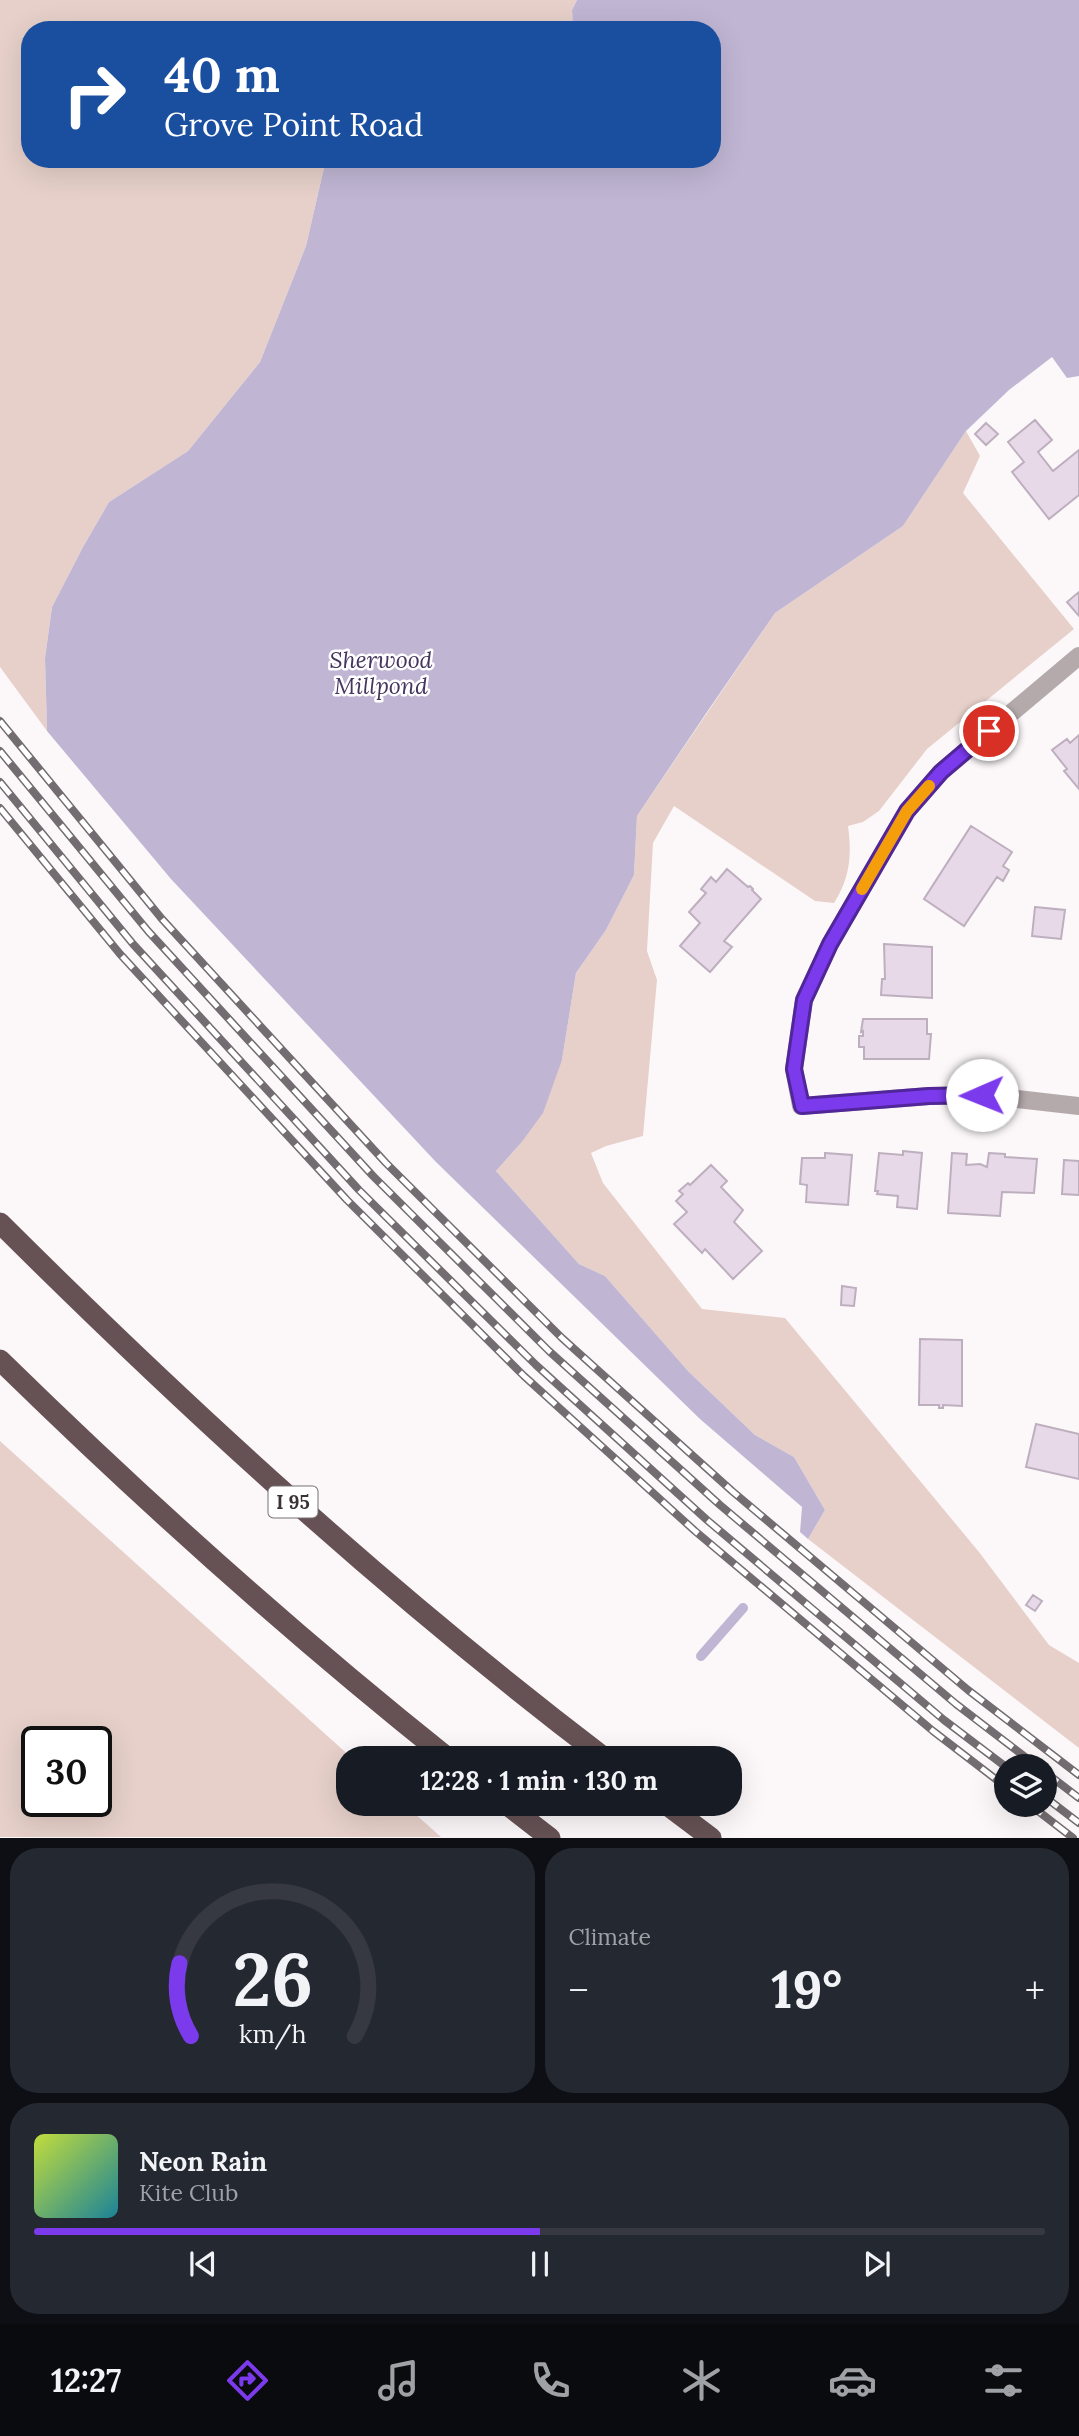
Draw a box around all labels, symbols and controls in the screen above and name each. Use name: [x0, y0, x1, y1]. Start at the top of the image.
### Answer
text: 40 m: [164, 43, 280, 105]
icon: right: [49, 49, 140, 140]
text: Grove Point Road: [164, 104, 423, 145]
water label: Sherwood Millpond: [330, 645, 433, 700]
pin: [959, 701, 1019, 761]
icon: arrive: [970, 712, 1008, 750]
position arrow: [945, 1058, 1019, 1132]
road number: I 95: [268, 1486, 318, 1518]
speed limit sign: 30: [21, 1726, 112, 1817]
map controls: [994, 1754, 1057, 1817]
button: layers: [994, 1754, 1057, 1817]
text: 12:28 · 1 min · 130 m: [420, 1764, 658, 1797]
text: Climate: [569, 1922, 651, 1951]
text: 26: [232, 1934, 313, 2027]
text: 19°: [771, 1956, 842, 2022]
text: −: [569, 1966, 589, 2014]
text: +: [1025, 1966, 1045, 2014]
text: km/h: [238, 2018, 306, 2050]
text: Neon Rain: [139, 2145, 267, 2178]
text: Kite Club: [139, 2178, 238, 2207]
icon: previous: [184, 2245, 222, 2283]
icon: pause: [521, 2245, 559, 2283]
icon: next: [858, 2245, 896, 2283]
icon: directions: [223, 2356, 272, 2405]
icon: music: [374, 2356, 423, 2405]
icon: phone: [526, 2356, 575, 2405]
icon: climate: [677, 2356, 726, 2405]
icon: car: [828, 2356, 877, 2405]
icon: filters: [979, 2356, 1028, 2405]
text: 12:27: [51, 2360, 121, 2401]

